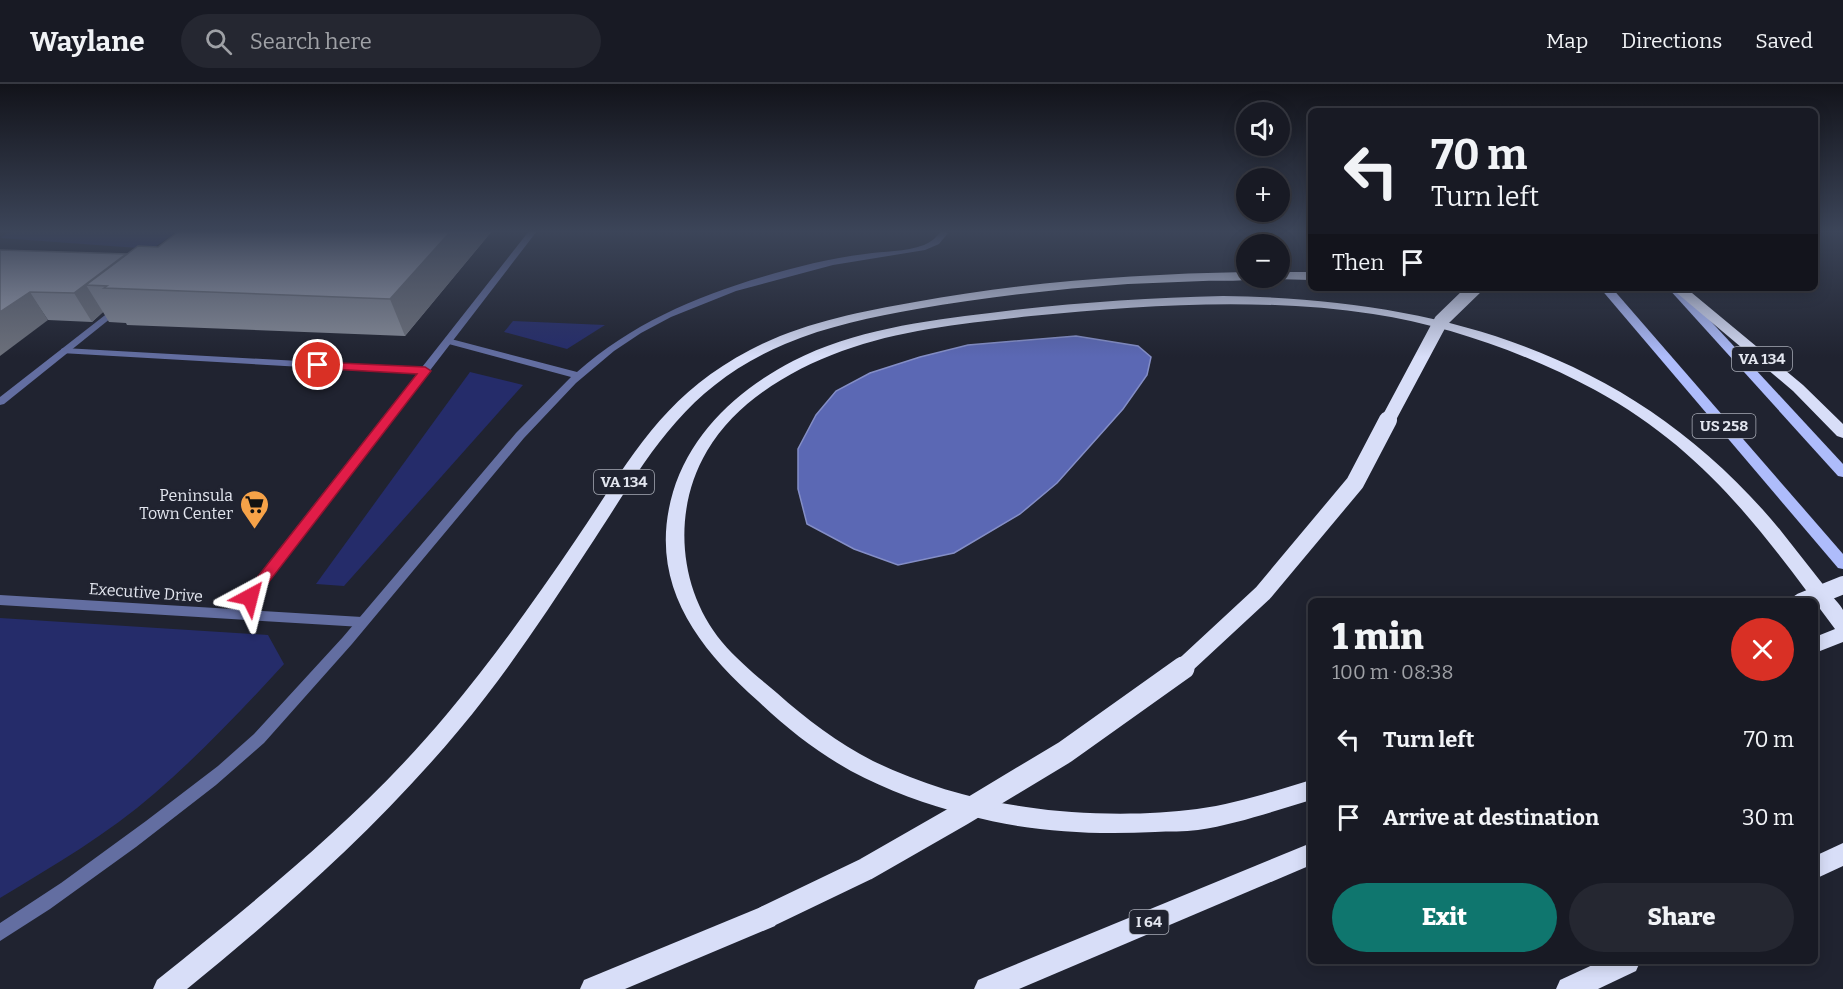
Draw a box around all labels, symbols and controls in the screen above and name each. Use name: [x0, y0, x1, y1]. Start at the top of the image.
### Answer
search box: [181, 14, 601, 68]
text: Waylane: [30, 25, 145, 58]
icon: search: [202, 25, 235, 58]
text: Search here: [250, 28, 372, 55]
text: Map: [1546, 28, 1588, 54]
text: Directions: [1621, 28, 1722, 54]
text: Saved: [1755, 28, 1813, 54]
map controls: [1236, 102, 1290, 288]
button: sound: [1236, 102, 1290, 156]
text: 70 m: [1431, 130, 1527, 180]
icon: left: [1332, 132, 1410, 210]
button: +: [1236, 168, 1290, 222]
text: Turn left: [1431, 181, 1539, 213]
button: −: [1236, 234, 1290, 288]
icon: arrive: [1396, 246, 1429, 279]
text: Then: [1332, 249, 1384, 276]
pin: [292, 339, 343, 390]
road number: VA 134: [1732, 347, 1792, 371]
icon: arrive: [301, 348, 334, 381]
road number: US 258: [1692, 414, 1756, 438]
road number: VA 134: [594, 470, 654, 494]
place label: Peninsula Town Center: [139, 486, 233, 523]
supermarket icon: Peninsula Town Center: [238, 488, 270, 530]
position arrow: [218, 565, 282, 629]
street label: Executive Drive: [88, 579, 204, 606]
text: 1 min: [1332, 615, 1424, 659]
button: close: [1731, 618, 1794, 681]
text: 100 m · 08:38: [1332, 660, 1454, 684]
icon: left: [1332, 723, 1365, 756]
text: Turn left: [1383, 726, 1475, 753]
text: 70 m: [1744, 726, 1794, 753]
icon: arrive: [1332, 801, 1365, 834]
text: Arrive at destination: [1383, 804, 1599, 831]
text: 30 m: [1742, 804, 1794, 831]
button: Exit: [1332, 883, 1557, 952]
button: Share: [1569, 883, 1794, 952]
road number: I 64: [1130, 910, 1168, 934]

